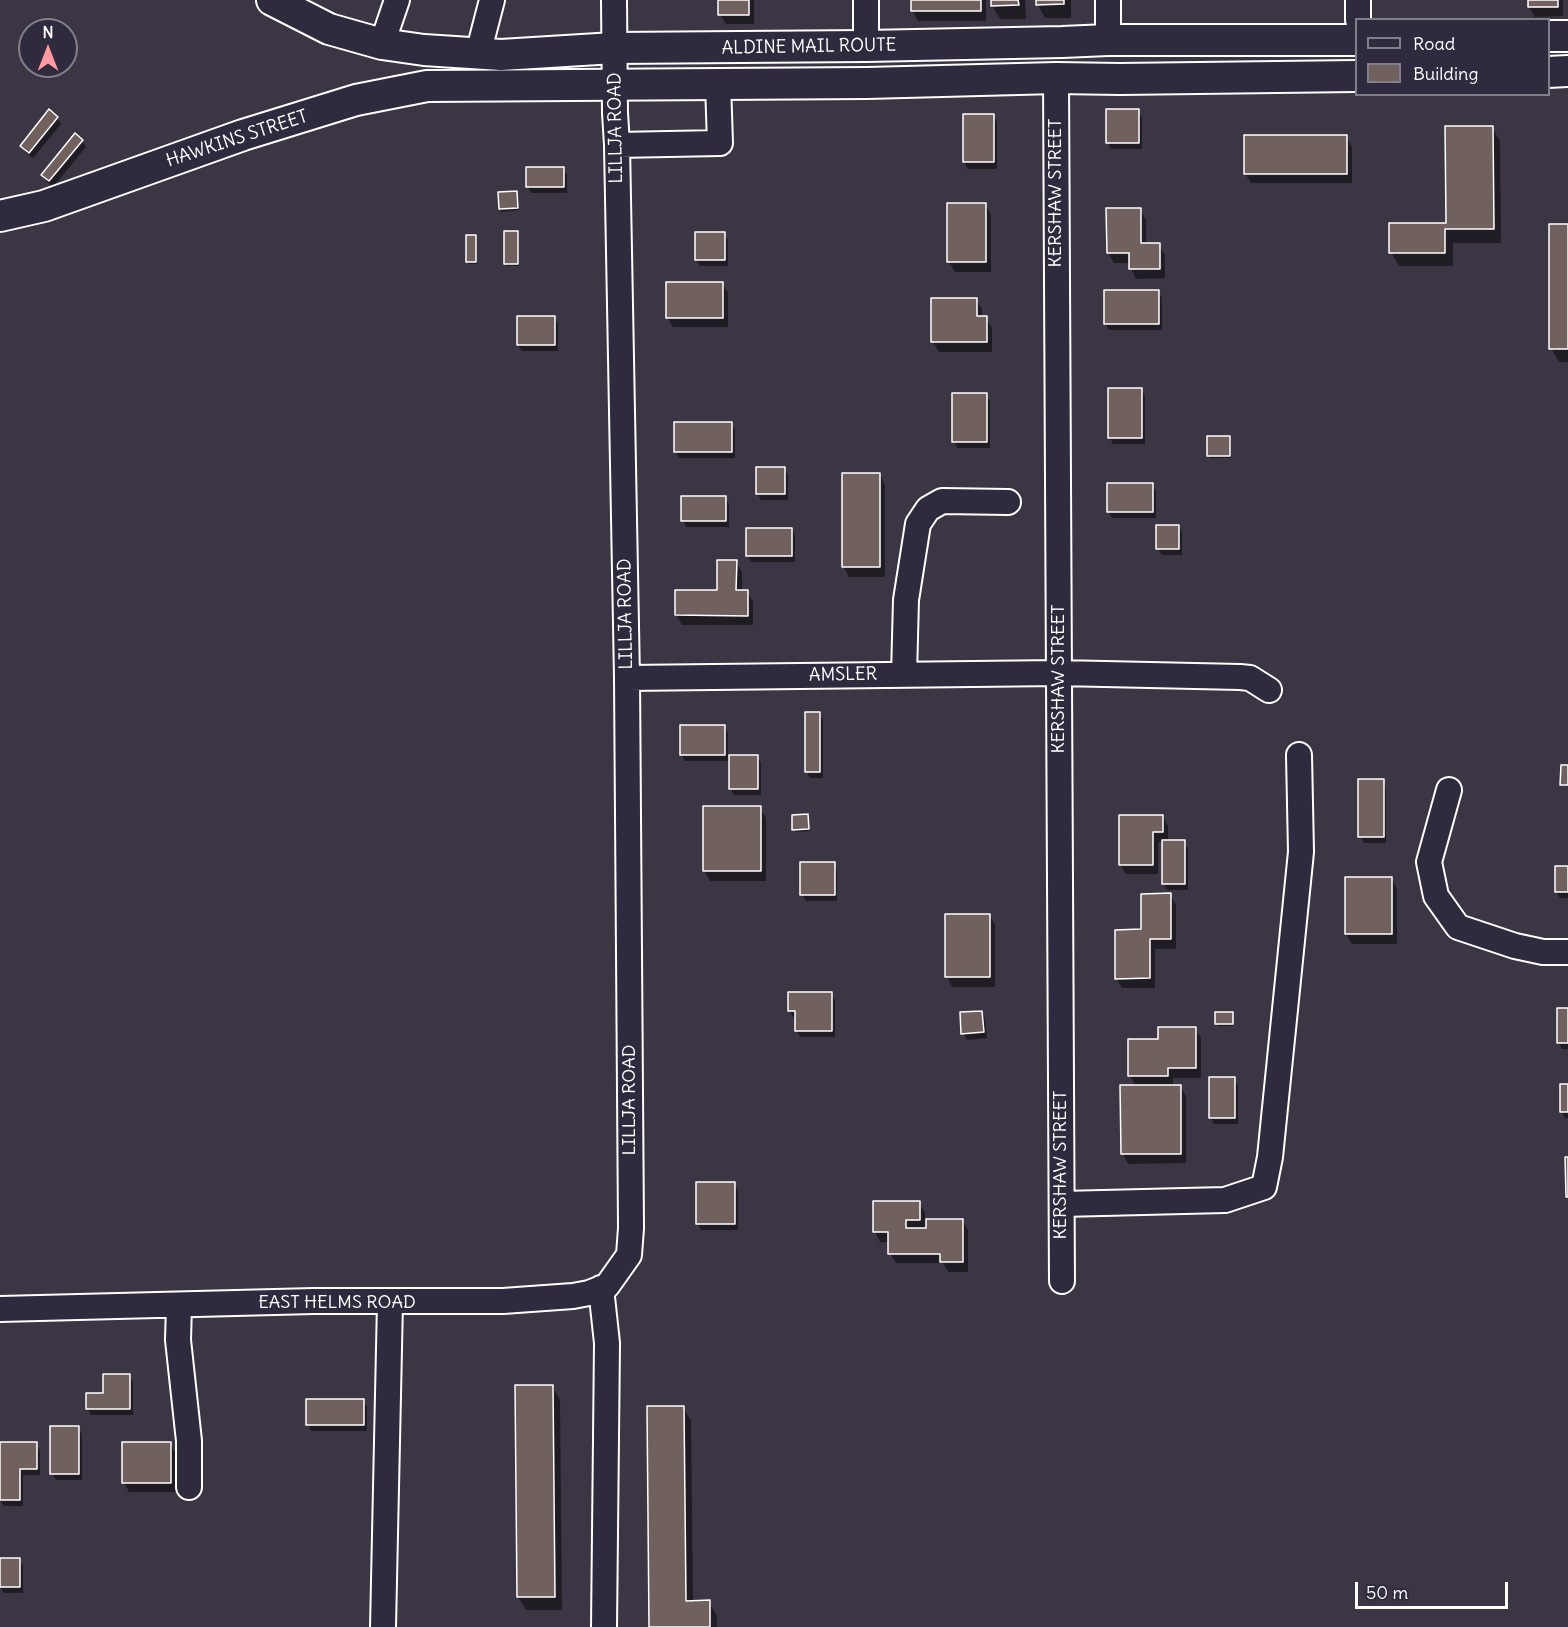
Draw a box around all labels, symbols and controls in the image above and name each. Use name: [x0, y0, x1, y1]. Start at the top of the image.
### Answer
north arrow: [18, 18, 78, 78]
legend: [1355, 18, 1550, 96]
text: N: [42, 22, 54, 42]
text: Road: [1413, 32, 1455, 55]
street label: ALDINE MAIL ROUTE: [722, 35, 896, 59]
text: Building: [1413, 62, 1478, 85]
street label: LILLJA ROAD: [604, 72, 628, 184]
street label: HAWKINS STREET: [164, 106, 310, 172]
street label: KERSHAW STREET: [1045, 118, 1067, 268]
street label: LILLJA ROAD: [614, 558, 638, 670]
street label: KERSHAW STREET: [1048, 604, 1070, 754]
street label: AMSLER: [809, 664, 877, 686]
street label: LILLJA ROAD: [619, 1044, 641, 1156]
street label: KERSHAW STREET: [1050, 1090, 1072, 1240]
street label: EAST HELMS ROAD: [258, 1292, 416, 1314]
scale bar: [1358, 1570, 1511, 1608]
text: 50 m: [1366, 1581, 1408, 1604]

